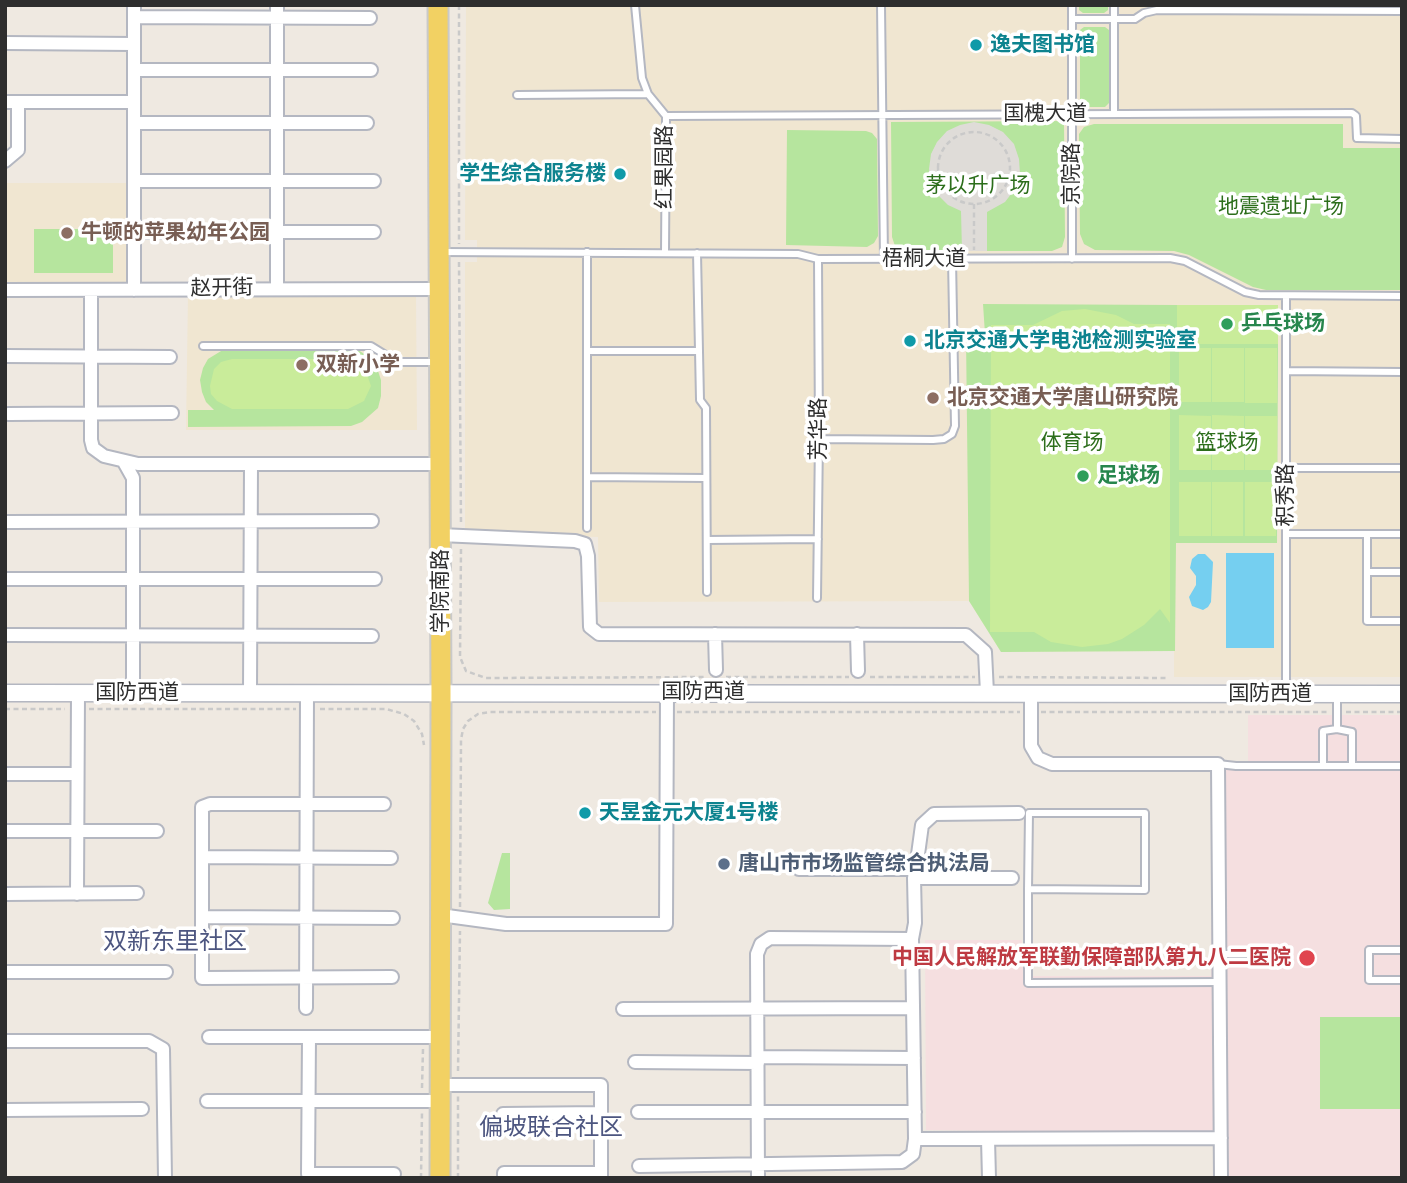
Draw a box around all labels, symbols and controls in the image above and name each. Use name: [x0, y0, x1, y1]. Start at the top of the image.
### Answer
place label: 逸夫图书馆: [990, 32, 1095, 58]
marker: 逸夫图书馆: [968, 37, 984, 53]
street label: 国槐大道: [1003, 101, 1087, 127]
street label: 红果园路: [652, 125, 678, 209]
street label: 京院路: [1059, 143, 1085, 205]
place label: 学生综合服务楼: [459, 161, 606, 187]
marker: 学生综合服务楼: [612, 166, 628, 182]
park label: 茅以升广场: [926, 173, 1030, 199]
park label: 地震遗址广场: [1218, 194, 1344, 220]
place label: 牛顿的苹果幼年公园: [81, 220, 270, 246]
marker: 牛顿的苹果幼年公园: [59, 225, 75, 241]
street label: 梧桐大道: [882, 246, 966, 272]
street label: 赵开街: [190, 276, 254, 302]
place label: 乒乓球场: [1241, 311, 1325, 337]
marker: 乒乓球场: [1219, 316, 1235, 332]
place label: 北京交通大学电池检测实验室: [924, 328, 1197, 354]
marker: 北京交通大学电池检测实验室: [902, 333, 918, 349]
place label: 双新小学: [316, 352, 400, 378]
marker: 双新小学: [294, 357, 310, 373]
place label: 北京交通大学唐山研究院: [947, 385, 1178, 411]
marker: 北京交通大学唐山研究院: [925, 390, 941, 406]
street label: 芳华路: [806, 398, 832, 460]
park label: 体育场: [1041, 430, 1103, 456]
park label: 篮球场: [1196, 430, 1258, 456]
place label: 足球场: [1097, 463, 1160, 489]
street label: 积秀路: [1273, 464, 1299, 526]
marker: 足球场: [1075, 468, 1091, 484]
street label: 学院南路: [428, 549, 454, 633]
street label: 国防西道: [661, 679, 745, 705]
street label: 国防西道: [95, 680, 179, 706]
street label: 国防西道: [1228, 681, 1312, 707]
place label: 天昱金元大厦1号楼: [599, 800, 778, 826]
marker: 天昱金元大厦1号楼: [577, 805, 593, 821]
place label: 唐山市市场监管综合执法局: [738, 851, 990, 877]
marker: 唐山市市场监管综合执法局: [716, 856, 732, 872]
district label: 双新东里社区: [103, 929, 247, 957]
place label: 中国人民解放军联勤保障部队第九八二医院: [892, 945, 1291, 971]
marker: 中国人民解放军联勤保障部队第九八二医院: [1297, 948, 1317, 968]
district label: 偏坡联合社区: [479, 1115, 623, 1143]

